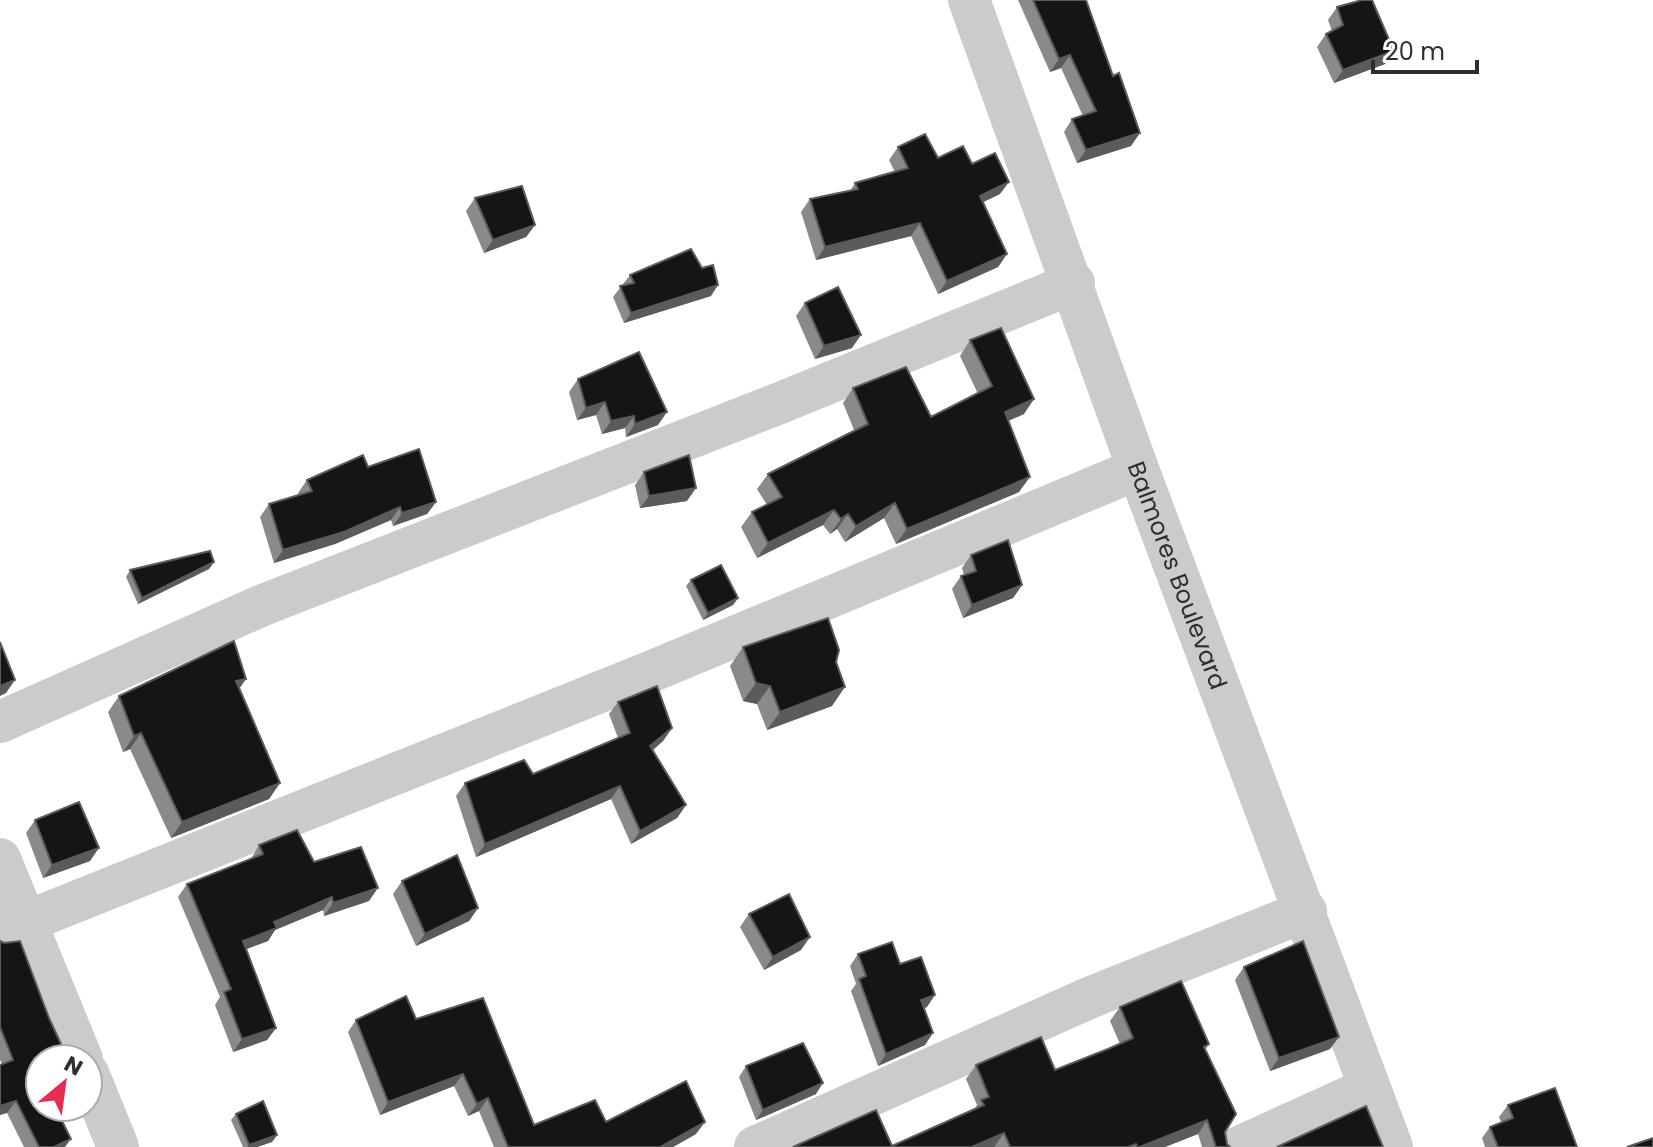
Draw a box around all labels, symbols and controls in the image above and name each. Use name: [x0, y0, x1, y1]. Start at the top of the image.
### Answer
scale bar: [1373, 24, 1477, 74]
text: 20 m: [1385, 35, 1445, 68]
street label: Balmores Boulevard: [1120, 457, 1236, 694]
north arrow: [24, 1043, 104, 1123]
text: N: [59, 1048, 88, 1084]

